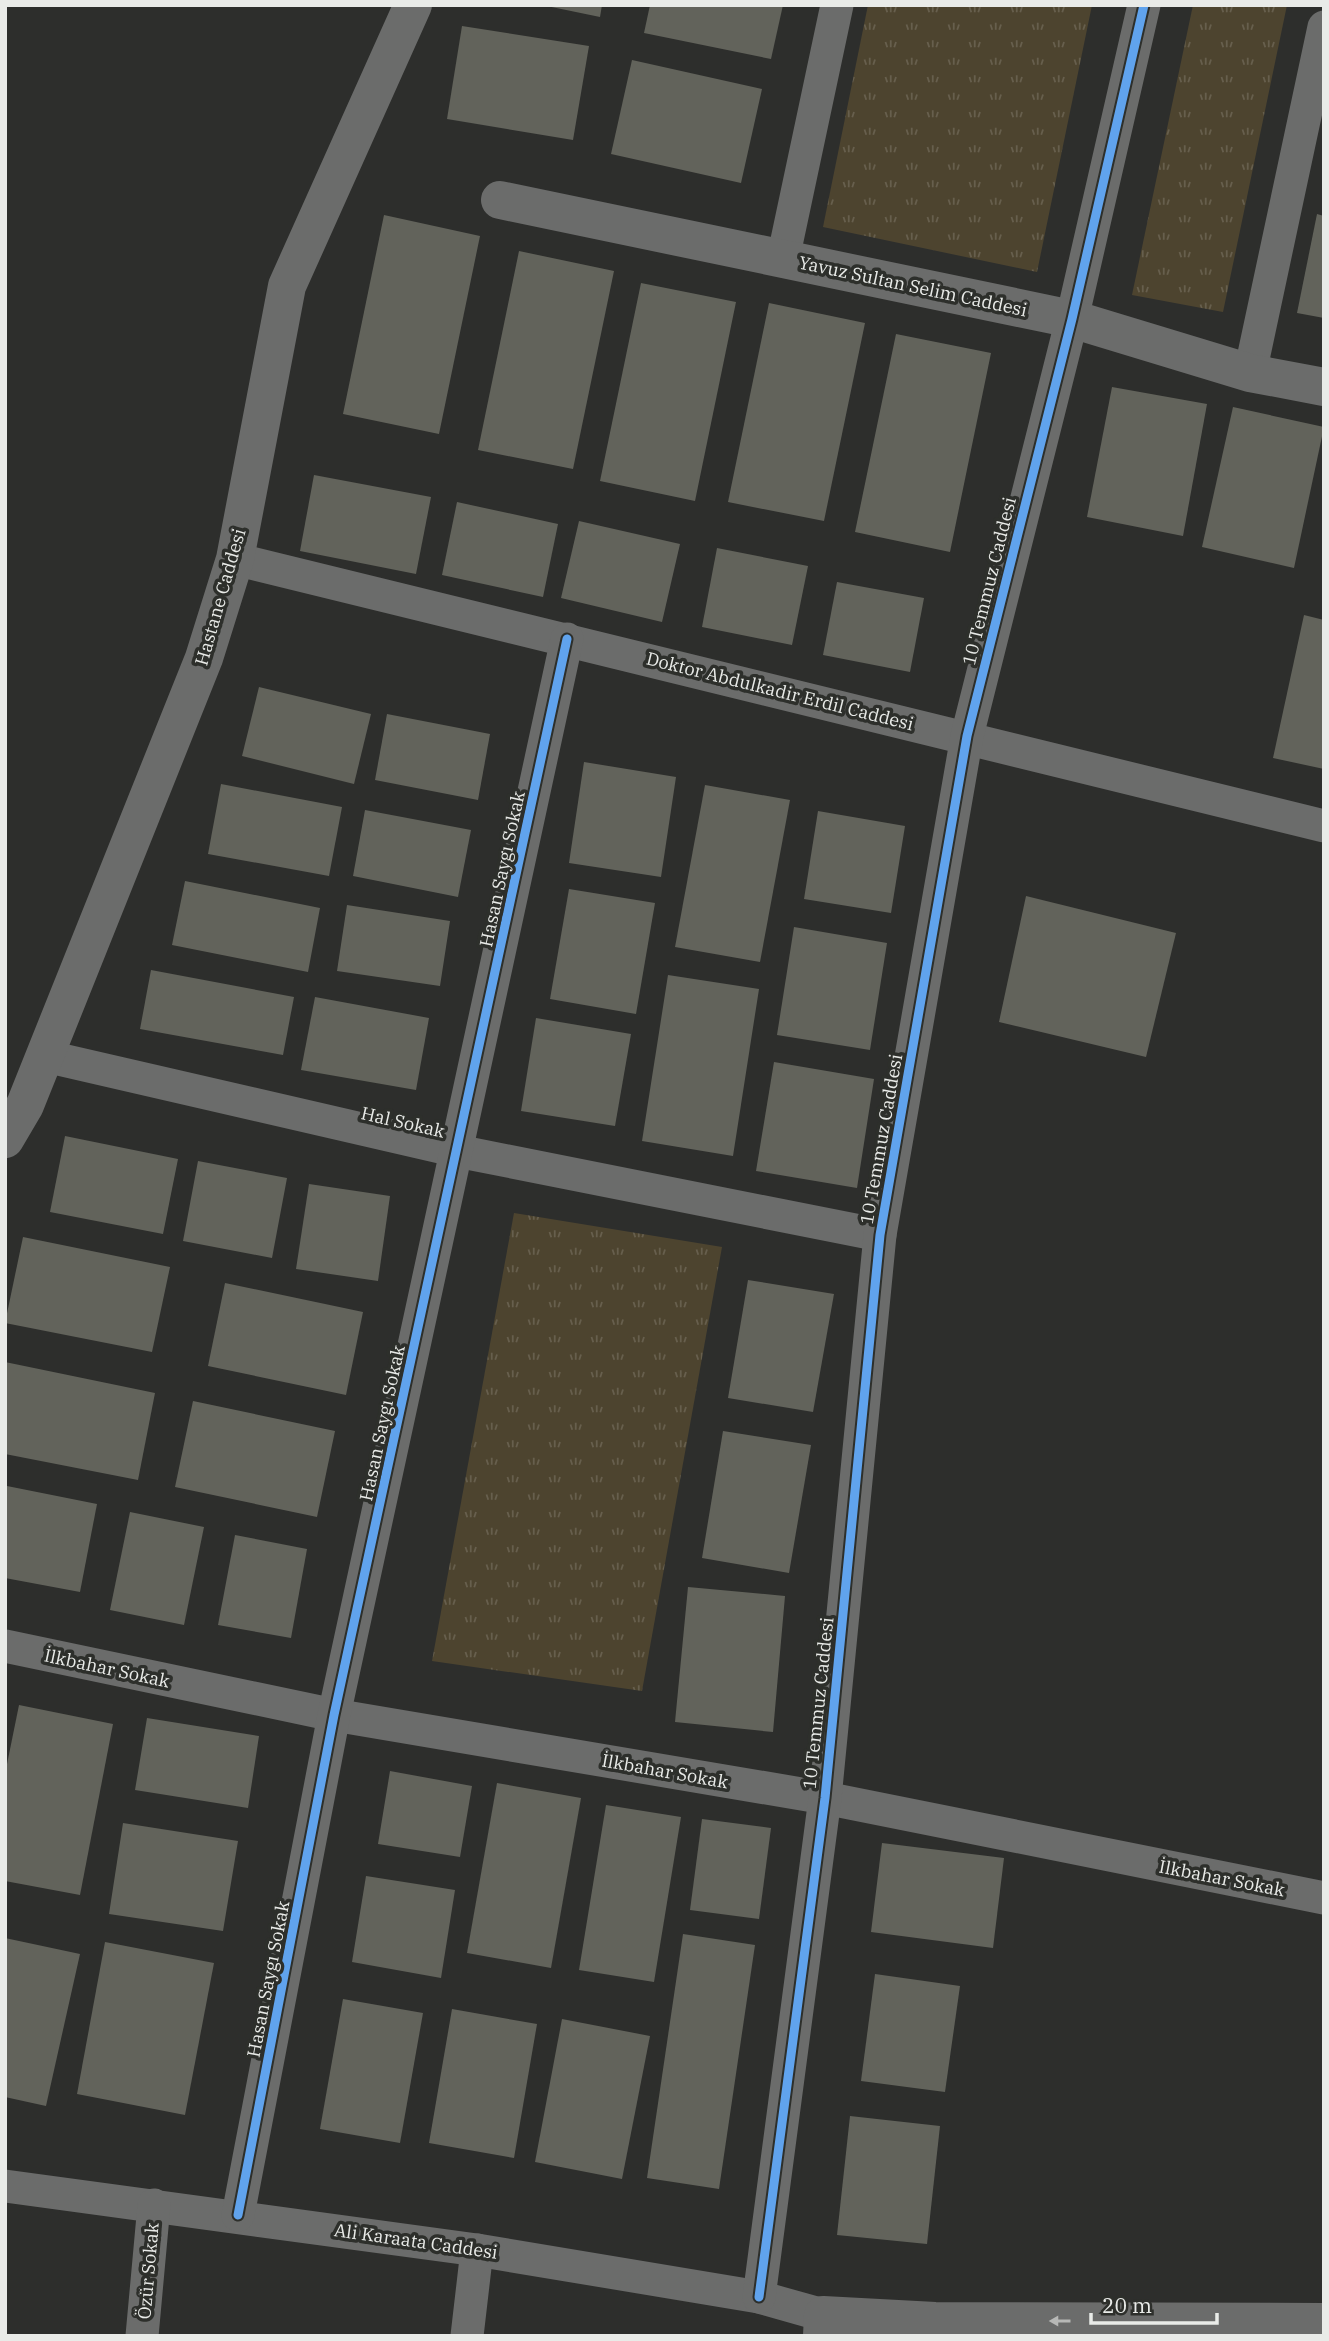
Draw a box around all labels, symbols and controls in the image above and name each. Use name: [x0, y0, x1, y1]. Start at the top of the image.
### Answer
street label: Yavuz Sultan Selim Caddesi: [797, 251, 1030, 322]
street label: 10 Temmuz Caddesi: [957, 494, 1021, 667]
street label: Hastane Caddesi: [189, 526, 251, 668]
street label: Doktor Abdulkadir Erdil Caddesi: [644, 647, 916, 735]
street label: Hasan Saygı Sokak: [474, 788, 530, 949]
street label: 10 Temmuz Caddesi: [855, 1052, 907, 1226]
street label: Hal Sokak: [359, 1101, 448, 1143]
street label: Hasan Saygı Sokak: [354, 1342, 410, 1503]
street label: 10 Temmuz Caddesi: [798, 1616, 838, 1790]
street label: İlkbahar Sokak: [42, 1643, 172, 1693]
street label: İlkbahar Sokak: [600, 1749, 730, 1793]
street label: İlkbahar Sokak: [1157, 1855, 1287, 1902]
street label: Hasan Saygı Sokak: [242, 1898, 295, 2059]
street label: Ali Karaata Caddesi: [333, 2218, 500, 2264]
street label: Özür Sokak: [132, 2221, 164, 2320]
scale bar: [1091, 2282, 1217, 2326]
text: 20 m: [1102, 2291, 1152, 2319]
one-way arrow: [1048, 2315, 1070, 2327]

